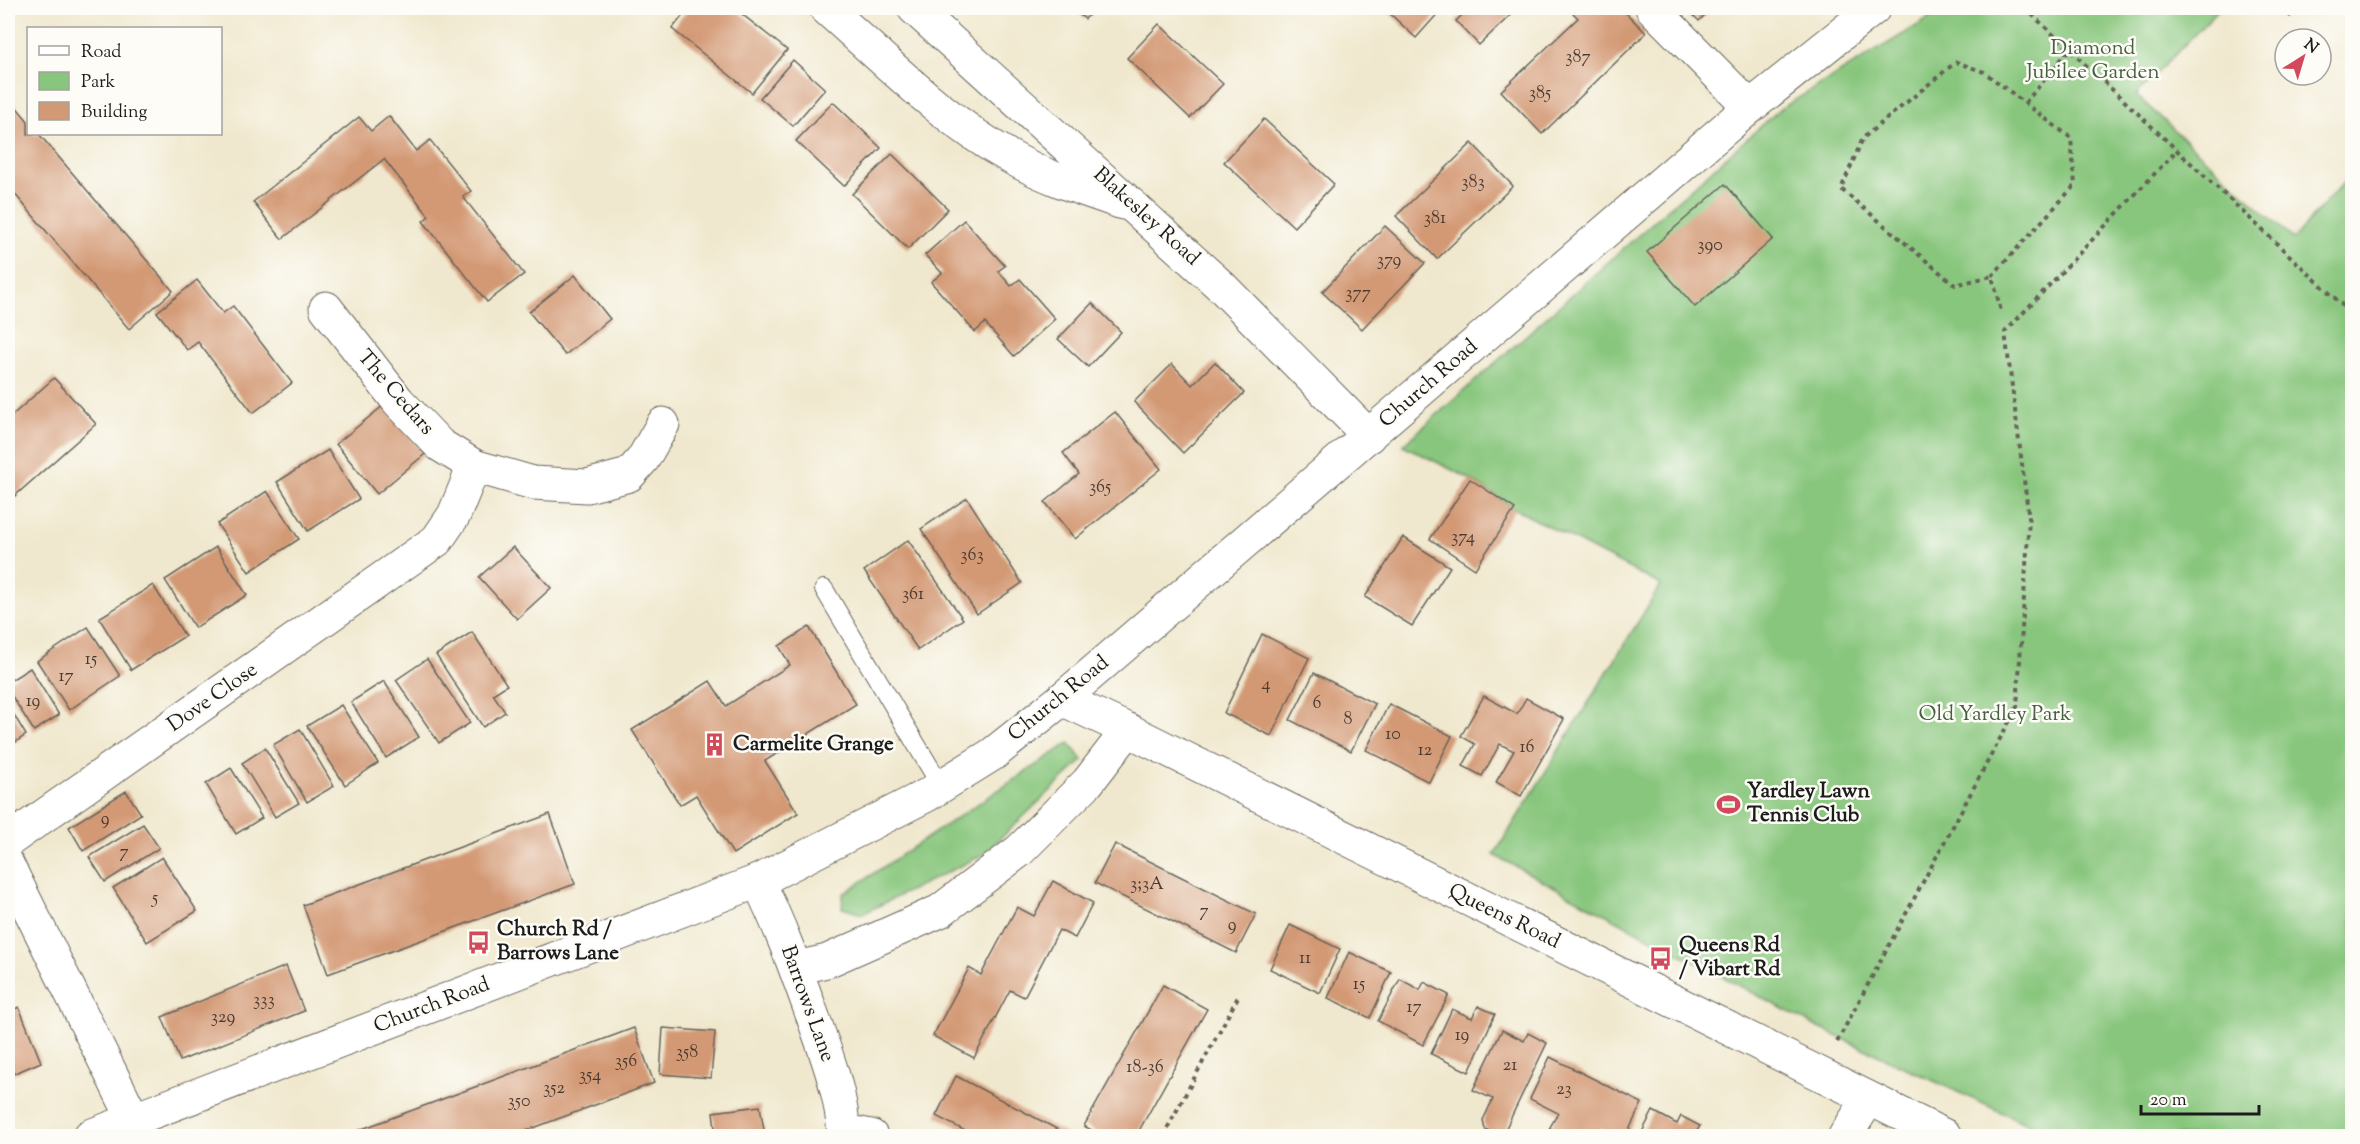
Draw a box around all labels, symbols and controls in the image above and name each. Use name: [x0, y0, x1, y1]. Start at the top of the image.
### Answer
legend: [27, 27, 222, 135]
north arrow: [2273, 27, 2333, 87]
park label: Diamond Jubilee Garden: [2025, 34, 2160, 88]
text: N: [2298, 34, 2323, 60]
text: Road: [81, 40, 121, 66]
house number: 387: [1565, 45, 1591, 71]
text: Park: [81, 70, 116, 96]
house number: 385: [1529, 81, 1551, 107]
text: Building: [81, 100, 147, 126]
street label: Blakesley Road: [1086, 161, 1206, 273]
house number: 383: [1461, 170, 1485, 196]
house number: 381: [1424, 206, 1446, 232]
house number: 390: [1697, 233, 1723, 259]
house number: 379: [1377, 248, 1402, 274]
house number: 377: [1345, 281, 1371, 307]
street label: Church Road: [1373, 332, 1485, 435]
street label: The Cedars: [349, 344, 441, 442]
house number: 365: [1089, 475, 1111, 501]
house number: 374: [1451, 525, 1475, 551]
house number: 363: [960, 543, 984, 569]
house number: 361: [902, 582, 924, 608]
house number: 15: [85, 647, 97, 673]
street label: Church Road: [1002, 649, 1116, 749]
street label: Dove Close: [162, 656, 264, 740]
house number: 17: [58, 664, 74, 690]
house number: 4: [1261, 672, 1271, 698]
house number: 19: [26, 689, 41, 715]
house number: 6: [1313, 691, 1322, 717]
park label: Old Yardley Park: [1919, 700, 2072, 730]
house number: 8: [1344, 707, 1353, 733]
house number: 10: [1385, 722, 1401, 748]
place label: Carmelite Grange: [733, 730, 894, 760]
building icon: Carmelite Grange: [702, 732, 728, 758]
house number: 16: [1519, 735, 1535, 761]
house number: 12: [1418, 738, 1433, 764]
place label: Yardley Lawn Tennis Club: [1747, 777, 1870, 831]
sports icon: Yardley Lawn Tennis Club: [1716, 791, 1742, 817]
house number: 9: [101, 807, 110, 833]
house number: 7: [119, 840, 129, 866]
house number: 3;3A: [1130, 872, 1164, 898]
street label: Queens Road: [1443, 877, 1565, 957]
house number: 5: [151, 886, 158, 912]
house number: 7: [1199, 899, 1209, 925]
house number: 9: [1228, 913, 1237, 939]
place label: Church Rd / Barrows Lane: [497, 915, 619, 969]
bus stop icon: Church Rd / Barrows Lane: [466, 929, 492, 955]
place label: Queens Rd / Vibart Rd: [1679, 931, 1781, 985]
street label: Barrows Lane: [772, 942, 842, 1066]
bus stop icon: Queens Rd / Vibart Rd: [1648, 945, 1674, 971]
house number: 11: [1299, 946, 1311, 972]
street label: Church Road: [369, 970, 495, 1042]
house number: 15: [1353, 972, 1365, 998]
house number: 333: [253, 988, 275, 1014]
house number: 17: [1406, 995, 1422, 1021]
house number: 329: [211, 1005, 235, 1031]
house number: 19: [1455, 1023, 1470, 1049]
house number: 358: [676, 1040, 698, 1066]
house number: 356: [615, 1049, 637, 1075]
house number: 21: [1503, 1053, 1517, 1079]
house number: 18-36: [1126, 1055, 1164, 1081]
house number: 354: [579, 1063, 601, 1089]
house number: 352: [543, 1076, 565, 1102]
house number: 23: [1556, 1077, 1572, 1103]
scale bar: [2141, 1078, 2260, 1116]
text: 20 m: [2150, 1088, 2187, 1114]
house number: 350: [508, 1089, 530, 1115]

